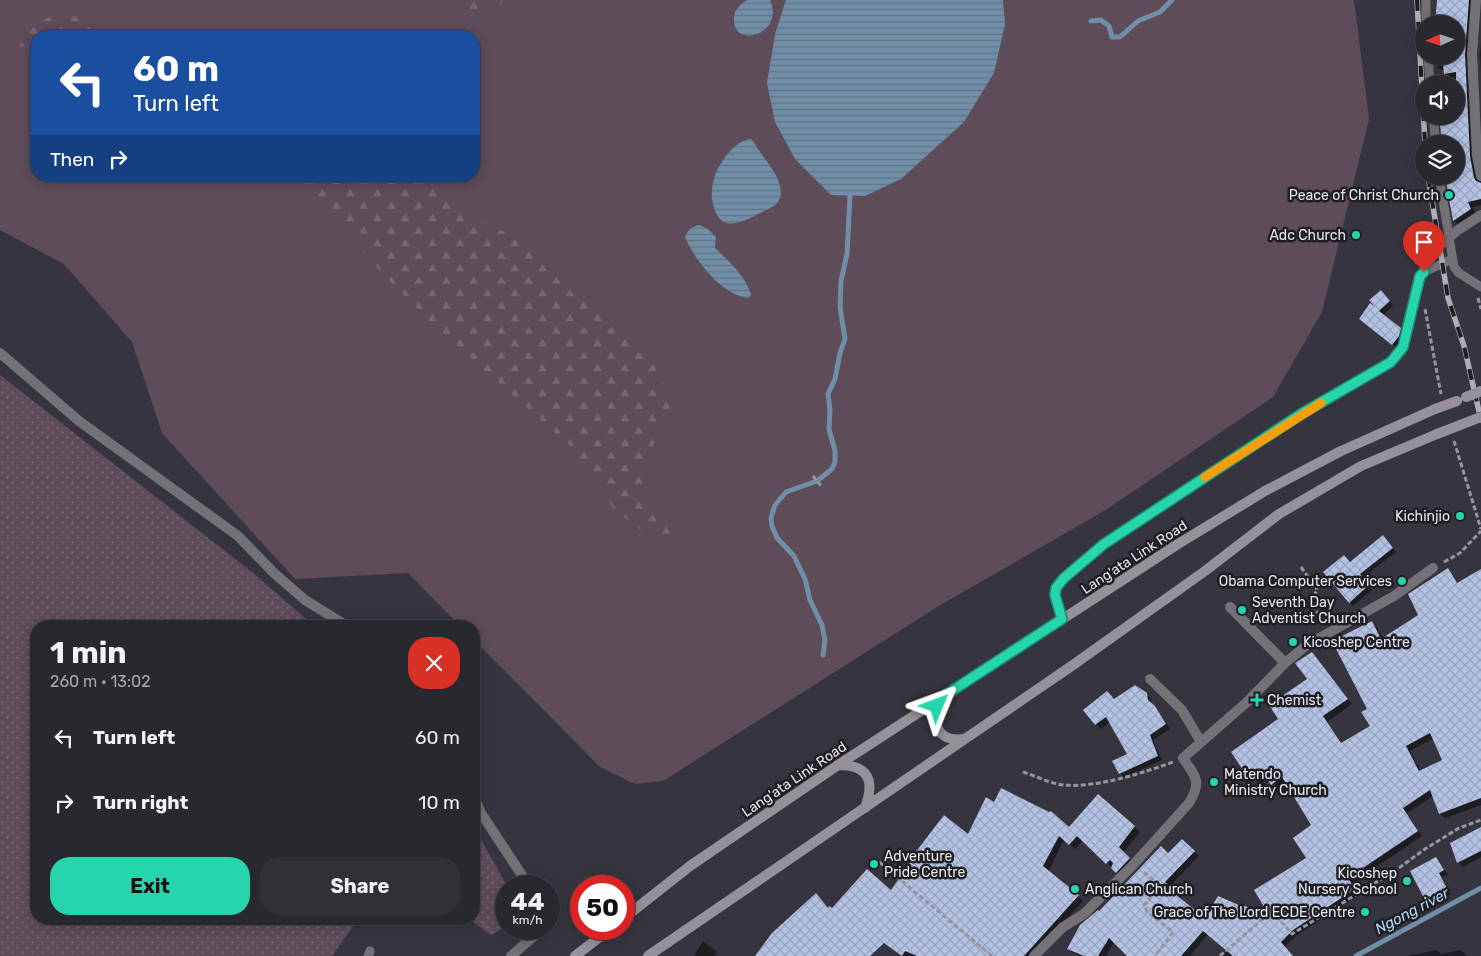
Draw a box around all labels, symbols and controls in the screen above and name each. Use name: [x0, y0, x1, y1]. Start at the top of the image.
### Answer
north arrow: [1415, 15, 1465, 65]
map controls: [1415, 15, 1465, 185]
text: 60 m: [133, 48, 219, 90]
icon: left: [50, 50, 115, 115]
button: sound: [1415, 75, 1465, 125]
text: Turn left: [133, 90, 219, 117]
button: layers: [1415, 135, 1465, 185]
icon: right: [104, 145, 132, 173]
text: Then: [50, 148, 94, 171]
place label: Peace of Christ Church: [1289, 187, 1439, 204]
marker: Peace of Christ Church: [1443, 189, 1455, 201]
pin: [1403, 221, 1445, 272]
place label: Adc Church: [1270, 227, 1346, 244]
icon: arrive: [1410, 228, 1438, 256]
marker: Adc Church: [1350, 229, 1362, 241]
place label: Kichinjio: [1395, 508, 1450, 525]
marker: Kichinjio: [1454, 510, 1466, 522]
street label: Lang'ata Link Road: [1078, 517, 1190, 598]
place label: Obama Computer Services: [1219, 573, 1392, 590]
marker: Obama Computer Services: [1396, 575, 1408, 587]
place label: Seventh Day Adventist Church: [1252, 594, 1366, 627]
marker: Seventh Day Adventist Church: [1236, 604, 1248, 616]
place label: Kicoshep Centre: [1303, 634, 1410, 651]
text: 1 min: [50, 635, 127, 671]
marker: Kicoshep Centre: [1287, 636, 1299, 648]
button: close: [408, 637, 460, 689]
text: 260 m · 13:02: [50, 672, 151, 691]
position arrow: [910, 679, 962, 731]
place label: Chemist: [1267, 692, 1322, 709]
marker: Chemist: [1251, 694, 1263, 706]
icon: left: [50, 724, 78, 752]
text: Turn left: [93, 726, 175, 749]
text: 60 m: [415, 726, 460, 749]
street label: Lang'ata Link Road: [739, 738, 850, 821]
place label: Matendo Ministry Church: [1224, 766, 1327, 799]
marker: Matendo Ministry Church: [1208, 776, 1220, 788]
icon: right: [50, 789, 78, 817]
text: Turn right: [93, 791, 188, 814]
text: 10 m: [418, 791, 460, 814]
place label: Adventure Pride Centre: [884, 848, 965, 881]
button: Exit: [50, 857, 250, 915]
button: Share: [260, 857, 460, 915]
marker: Adventure Pride Centre: [868, 858, 880, 870]
place label: Kicoshep Nursery School: [1298, 865, 1397, 898]
speed limit sign: 50: [570, 875, 635, 940]
marker: Kicoshep Nursery School: [1401, 875, 1413, 887]
place label: Anglican Church: [1085, 881, 1193, 898]
marker: Anglican Church: [1069, 883, 1081, 895]
water label: Ngong river: [1372, 883, 1453, 938]
text: 44: [510, 887, 545, 916]
place label: Grace of The Lord ECDE Centre: [1154, 904, 1355, 921]
marker: Grace of The Lord ECDE Centre: [1359, 906, 1371, 918]
text: km/h: [513, 913, 542, 927]

